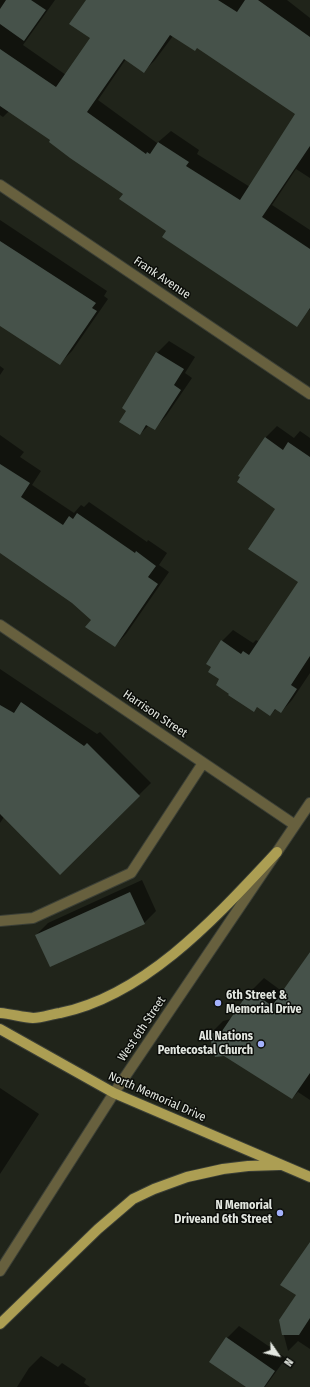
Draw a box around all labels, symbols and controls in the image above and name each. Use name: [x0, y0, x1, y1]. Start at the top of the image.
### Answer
street label: Frank Avenue: [131, 254, 193, 302]
street label: Harrison Street: [120, 687, 190, 741]
place label: 6th Street & Memorial Drive: [226, 989, 302, 1017]
street label: West 6th Street: [115, 994, 169, 1064]
marker: 6th Street & Memorial Drive: [213, 998, 223, 1008]
place label: All Nations Pentecostal Church: [158, 1030, 253, 1058]
marker: All Nations Pentecostal Church: [256, 1039, 266, 1049]
street label: North Memorial Drive: [106, 1069, 208, 1125]
place label: N Memorial Driveand 6th Street: [174, 1199, 272, 1227]
marker: N Memorial Driveand 6th Street: [275, 1208, 285, 1218]
north arrow: [258, 1335, 298, 1375]
text: N: [281, 1356, 296, 1368]

